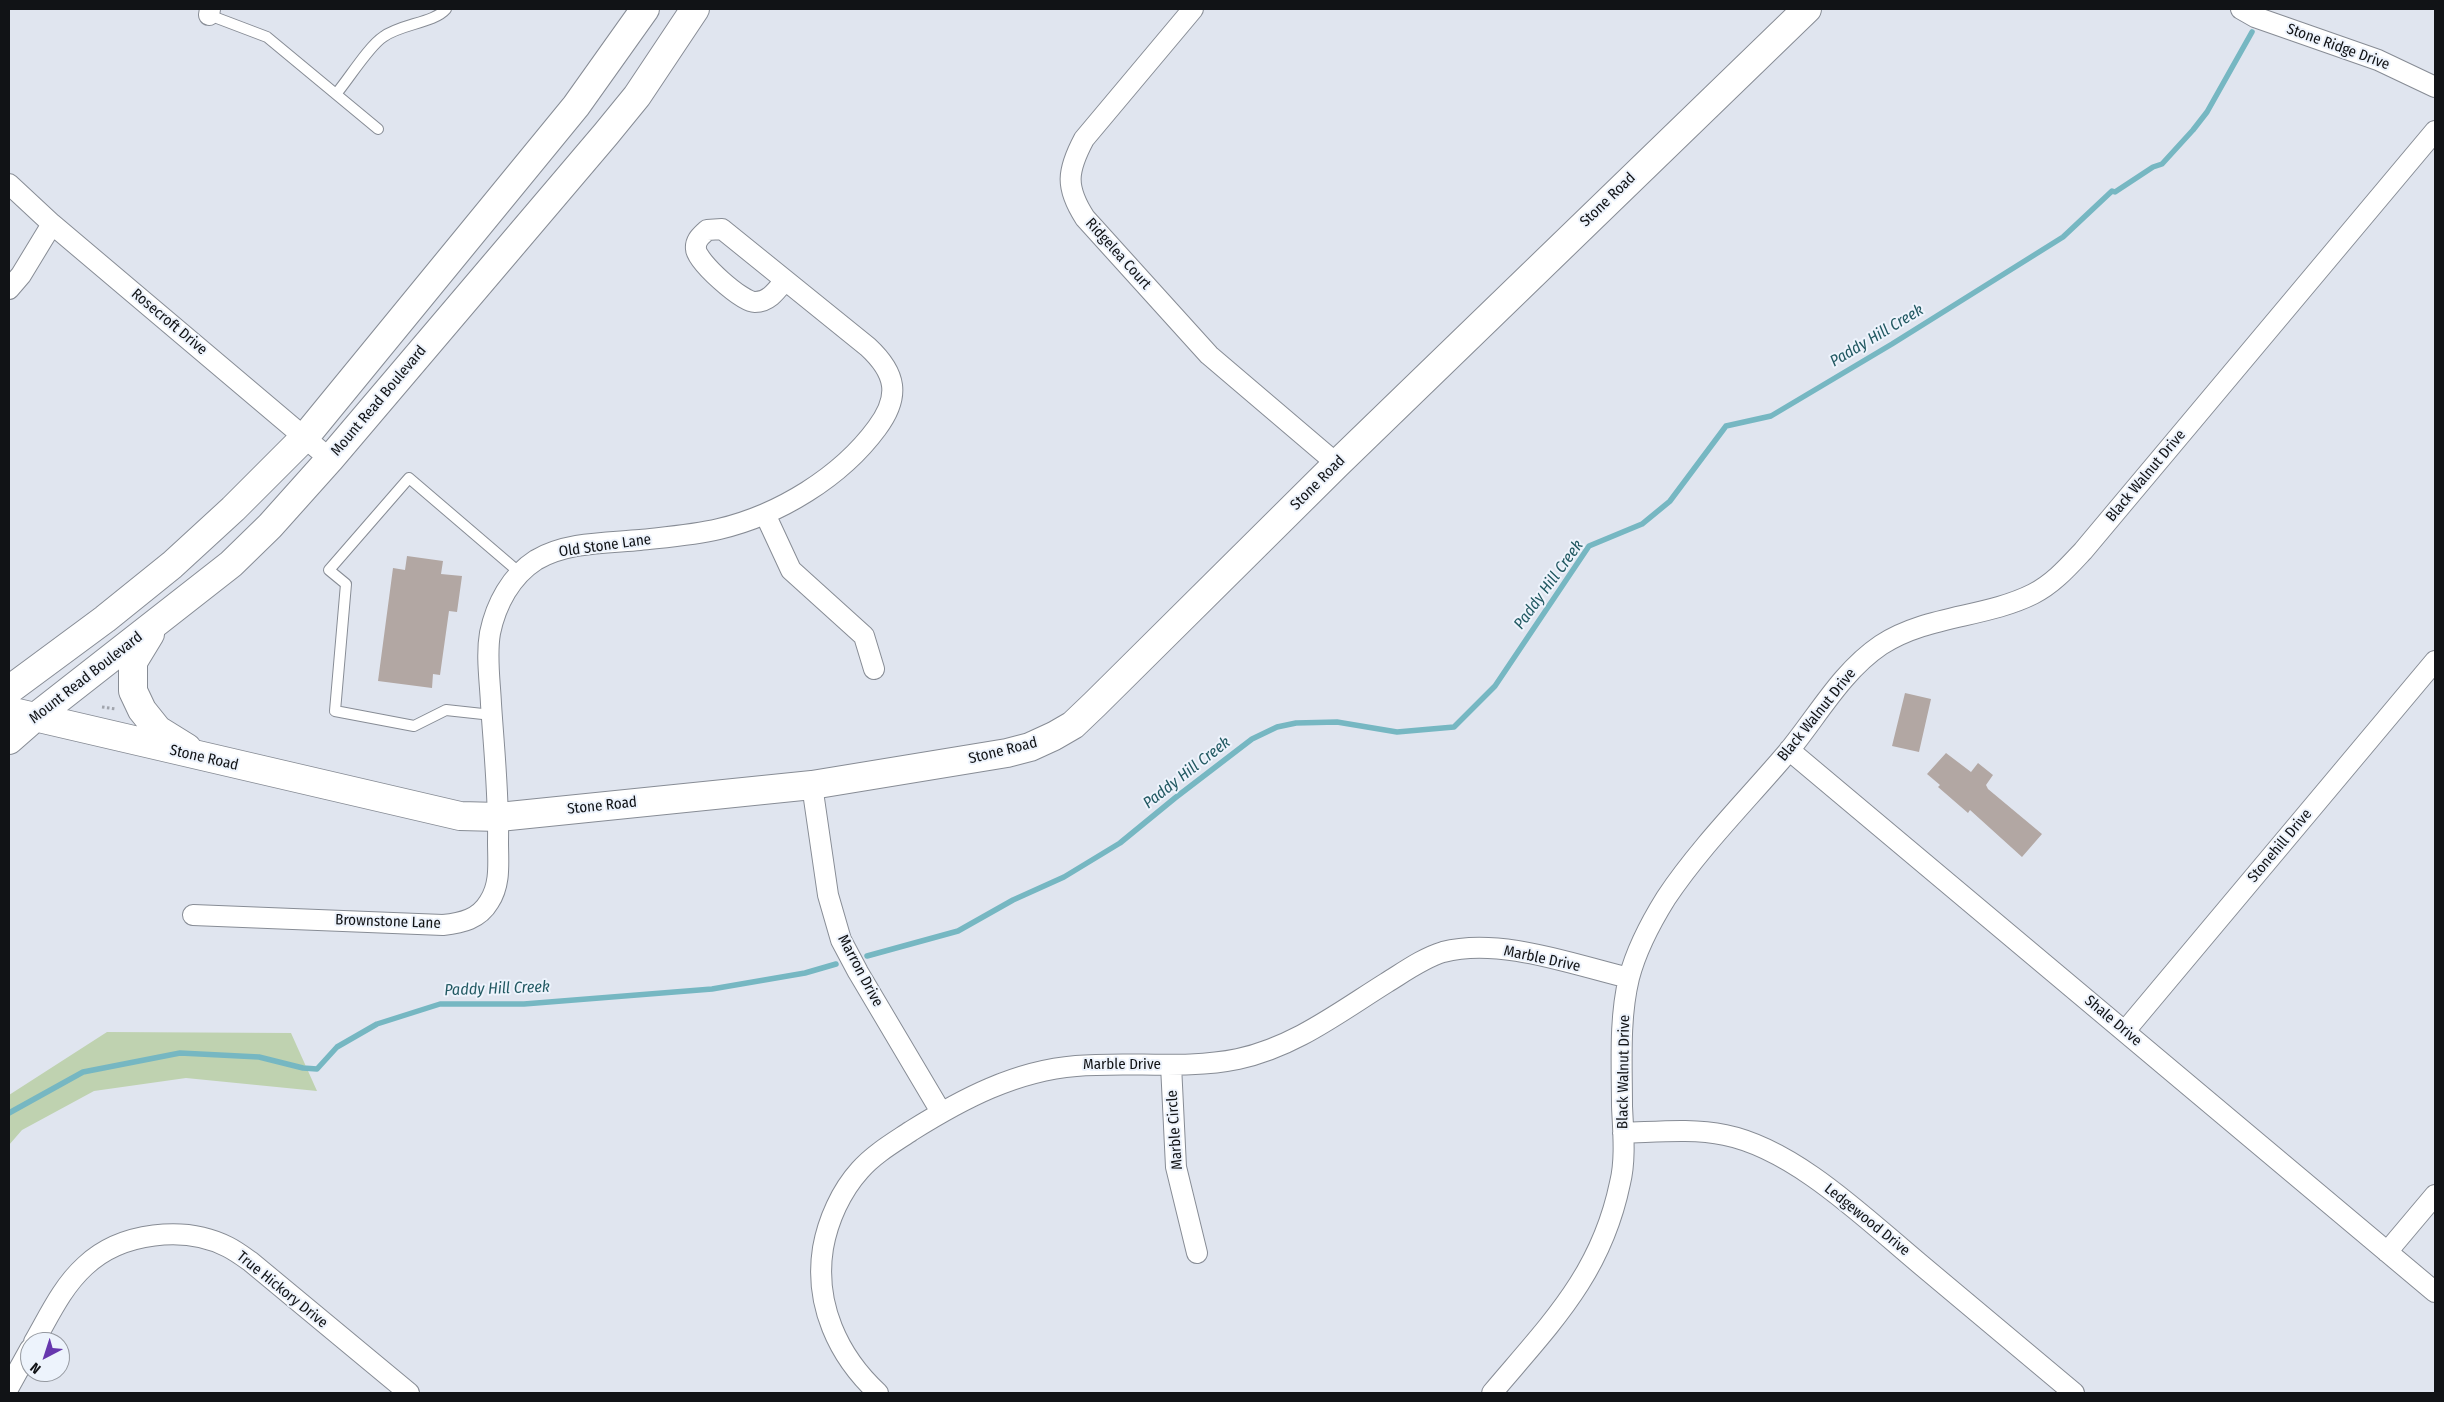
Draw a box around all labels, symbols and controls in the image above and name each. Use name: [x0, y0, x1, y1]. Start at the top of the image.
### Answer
street label: Stone Ridge Drive: [2284, 20, 2392, 74]
street label: Stone Road: [1577, 169, 1639, 231]
street label: Ridgelea Court: [1081, 215, 1155, 293]
street label: Rosecroft Drive: [127, 285, 211, 359]
water label: Paddy Hill Creek: [1827, 301, 1927, 371]
street label: Mount Read Boulevard: [328, 342, 430, 460]
street label: Black Walnut Drive: [2102, 426, 2190, 526]
street label: Stone Road: [1287, 452, 1349, 514]
street label: Old Stone Lane: [558, 531, 652, 561]
water label: Paddy Hill Creek: [1510, 537, 1588, 633]
street label: Mount Read Boulevard: [26, 628, 146, 728]
street label: Black Walnut Drive: [1774, 665, 1860, 765]
water label: Paddy Hill Creek: [1139, 733, 1235, 813]
street label: Stone Road: [967, 734, 1039, 768]
street label: Stone Road: [168, 741, 240, 775]
street label: Stone Road: [566, 793, 638, 819]
street label: Stonehill Drive: [2244, 806, 2316, 886]
street label: Brownstone Lane: [335, 911, 441, 933]
street label: Marron Drive: [833, 932, 887, 1010]
street label: Marble Drive: [1502, 942, 1582, 976]
water label: Paddy Hill Creek: [444, 978, 550, 1000]
street label: Shale Drive: [2081, 992, 2145, 1050]
street label: Black Walnut Drive: [1614, 1015, 1634, 1129]
street label: Marble Drive: [1083, 1056, 1161, 1074]
street label: Marble Circle: [1163, 1089, 1187, 1171]
street label: Ledgewood Drive: [1821, 1180, 1913, 1260]
street label: True Hickory Drive: [233, 1248, 331, 1332]
north arrow: [20, 1332, 70, 1382]
text: N: [27, 1359, 44, 1377]

